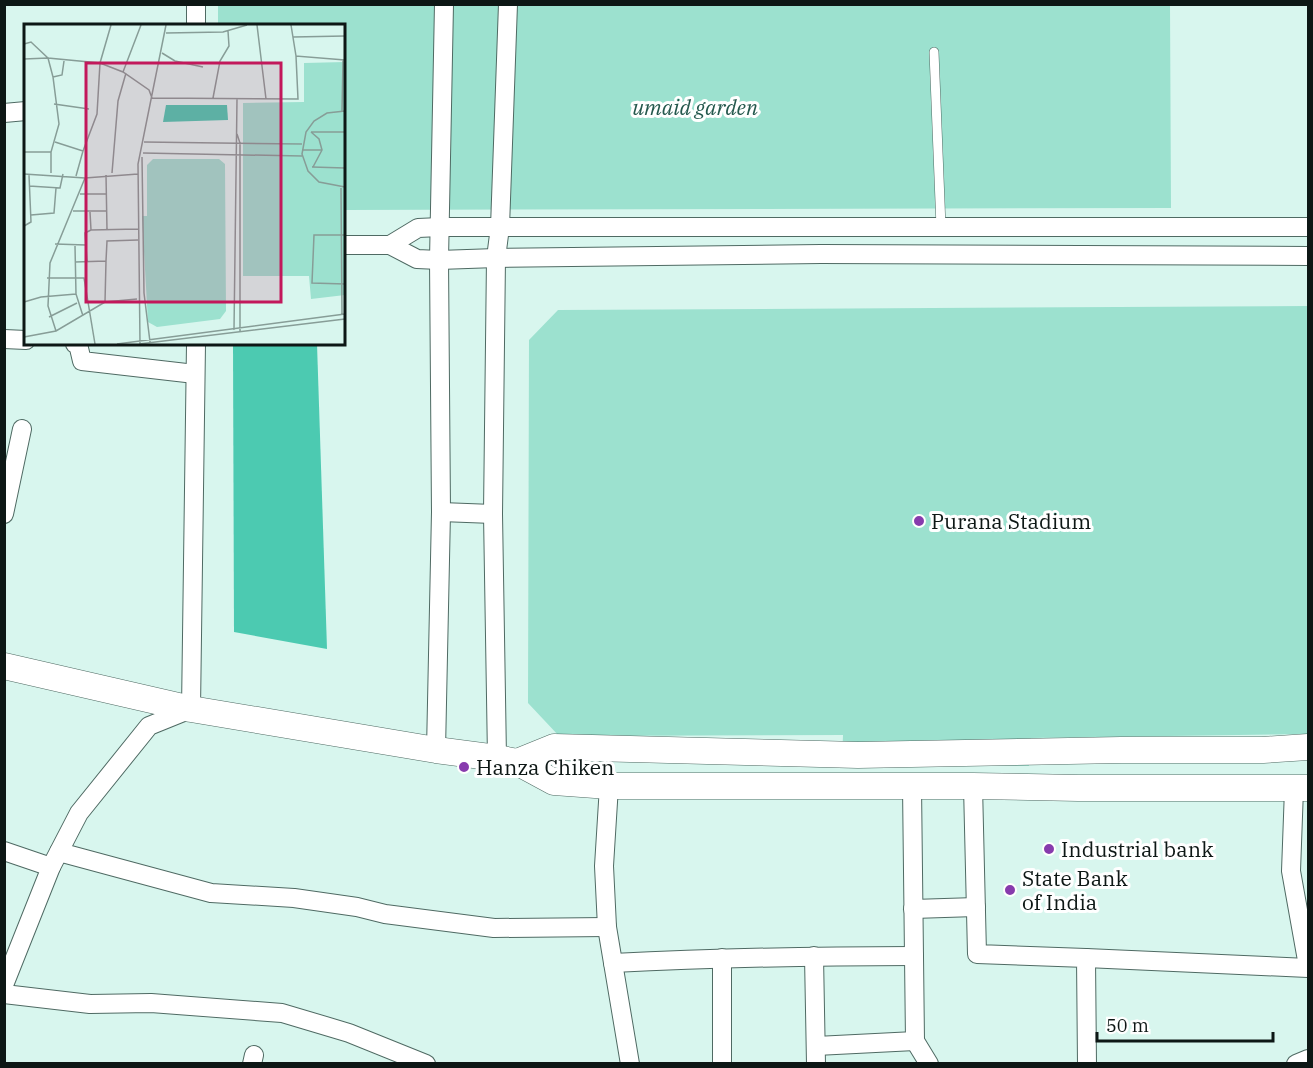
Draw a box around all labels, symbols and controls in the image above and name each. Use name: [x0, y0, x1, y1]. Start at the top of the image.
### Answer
inset map: [24, 24, 345, 345]
park label: umaid garden: [632, 93, 758, 121]
place label: Purana Stadium: [931, 507, 1091, 535]
marker: Purana Stadium: [912, 514, 926, 528]
place label: Hanza Chiken: [476, 753, 614, 781]
marker: Hanza Chiken: [457, 760, 471, 774]
place label: Industrial bank: [1061, 835, 1214, 863]
marker: Industrial bank: [1042, 842, 1056, 856]
place label: State Bank of India: [1022, 864, 1129, 916]
marker: State Bank of India: [1003, 883, 1017, 897]
scale bar: [1097, 1005, 1272, 1043]
text: 50 m: [1106, 1014, 1149, 1037]

